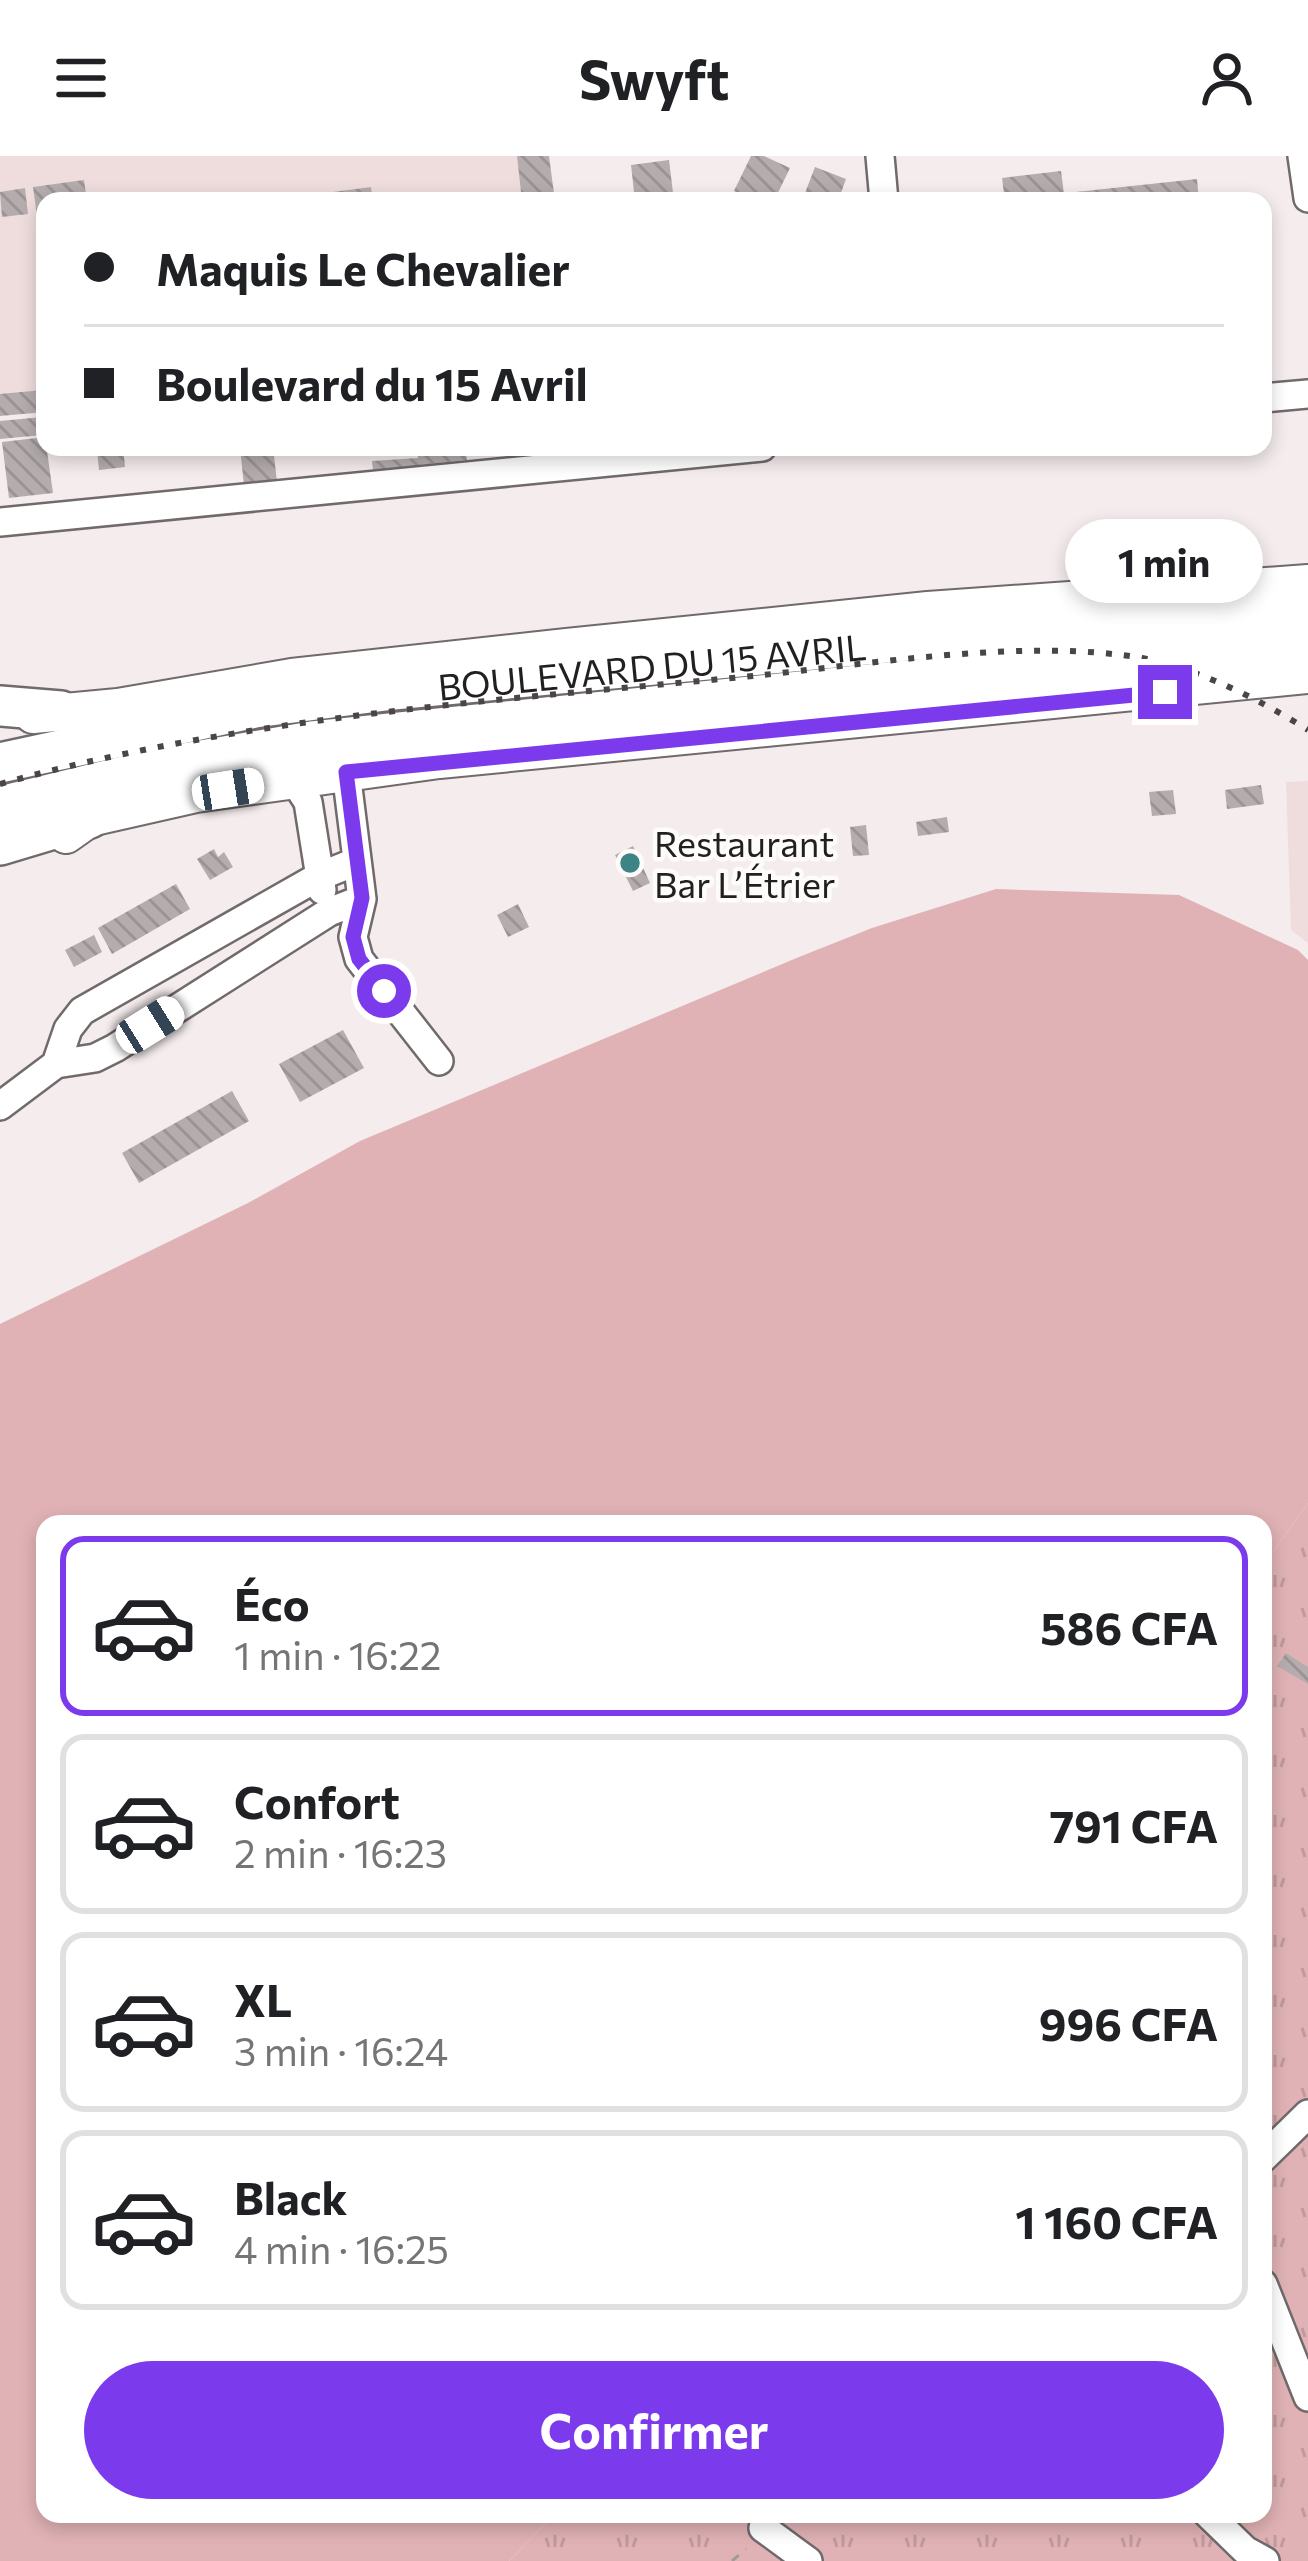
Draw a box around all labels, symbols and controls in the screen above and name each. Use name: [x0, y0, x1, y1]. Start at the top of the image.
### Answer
icon: menu: [48, 45, 114, 111]
text: Swyft: [579, 45, 729, 111]
icon: person: [1194, 45, 1260, 111]
text: Maquis Le Chevalier: [156, 240, 570, 295]
text: Boulevard du 15 Avril: [156, 355, 588, 410]
callout: 1 min: [1066, 518, 1264, 602]
text: 1 min: [1118, 537, 1210, 585]
street label: BOULEVARD DU 15 AVRIL: [436, 623, 868, 708]
route end: [1138, 665, 1192, 719]
car: [190, 766, 266, 812]
place label: Restaurant Bar L’Étrier: [654, 820, 835, 905]
marker: Restaurant Bar L’Étrier: [617, 850, 643, 876]
route start: [357, 964, 411, 1018]
car: [110, 991, 190, 1059]
icon: car: [90, 1572, 198, 1680]
text: Éco: [234, 1575, 310, 1630]
text: 586 CFA: [1040, 1599, 1218, 1654]
text: 1 min · 16:22: [234, 1630, 441, 1678]
icon: car: [90, 1770, 198, 1878]
text: Confort: [234, 1773, 400, 1828]
text: 791 CFA: [1050, 1797, 1218, 1852]
text: 2 min · 16:23: [234, 1828, 447, 1876]
icon: car: [90, 1968, 198, 2076]
text: XL: [234, 1971, 292, 2026]
text: 996 CFA: [1039, 1995, 1218, 2050]
text: 3 min · 16:24: [234, 2026, 448, 2074]
icon: car: [90, 2166, 198, 2274]
text: Black: [234, 2169, 347, 2224]
text: 1 160 CFA: [1015, 2193, 1218, 2248]
text: 4 min · 16:25: [234, 2224, 449, 2272]
button: Confirmer: [84, 2361, 1224, 2499]

